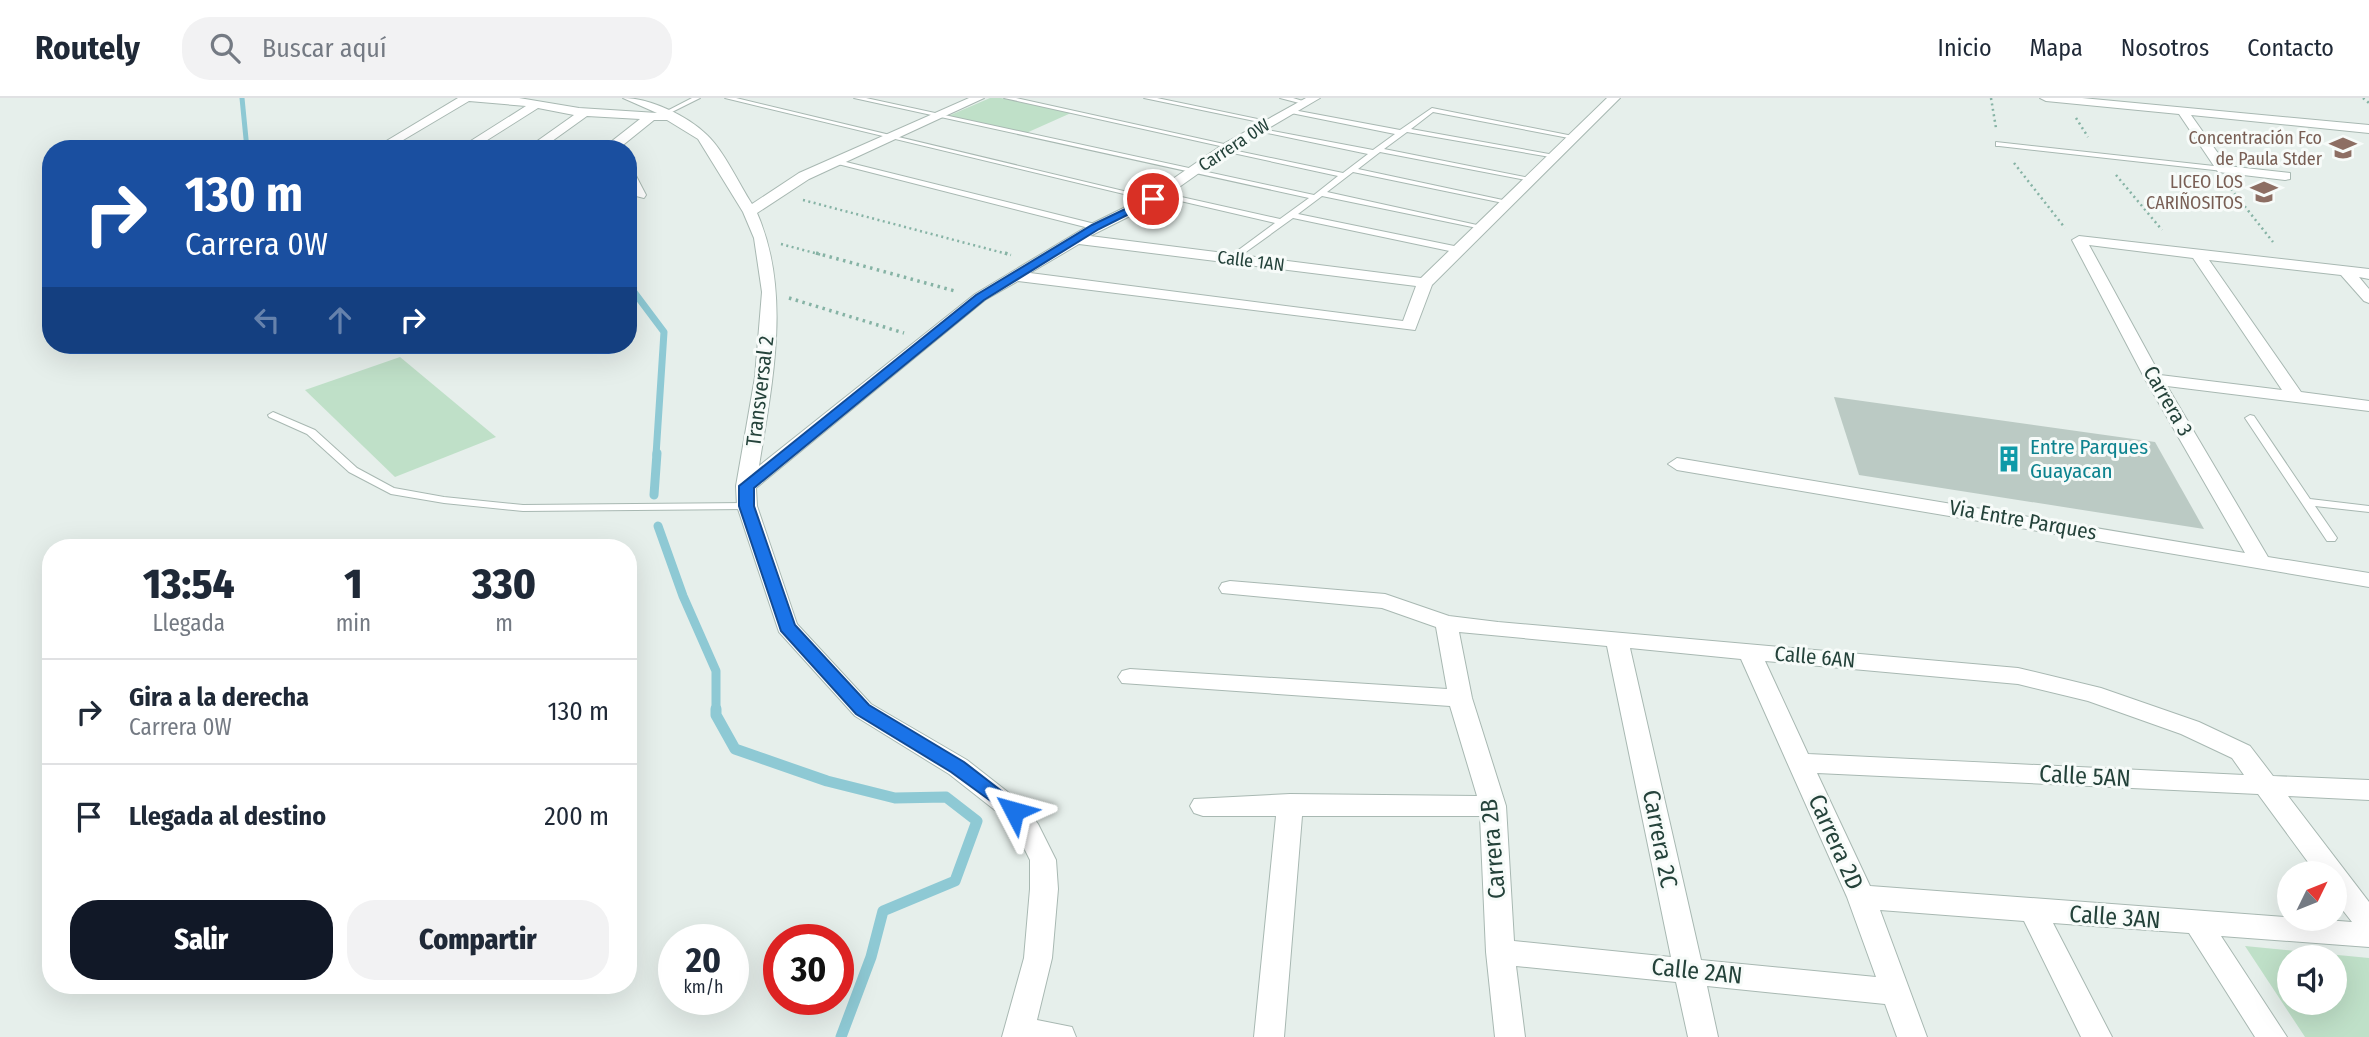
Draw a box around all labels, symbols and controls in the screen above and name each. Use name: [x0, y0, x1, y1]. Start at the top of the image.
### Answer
search box: [182, 17, 672, 80]
text: Routely: [35, 28, 140, 68]
icon: search: [206, 29, 244, 67]
text: Buscar aquí: [262, 33, 387, 64]
text: Inicio: [1938, 34, 1992, 62]
text: Mapa: [2030, 34, 2083, 62]
text: Nosotros: [2121, 34, 2209, 62]
text: Contacto: [2247, 34, 2334, 62]
street label: Carrera 0W: [1194, 114, 1274, 176]
place label: Concentración Fco de Paula Stder: [2189, 127, 2323, 170]
school or university icon: Concentración Fco de Paula Stder: [2328, 133, 2358, 163]
text: 130 m: [185, 165, 303, 224]
icon: right: [70, 168, 161, 259]
pin: [1123, 169, 1183, 229]
place label: LICEO LOS CARIÑOSITOS: [2146, 171, 2243, 214]
school or university icon: LICEO LOS CARIÑOSITOS: [2249, 177, 2279, 207]
icon: arrive: [1134, 180, 1172, 218]
text: Carrera 0W: [185, 225, 328, 263]
street label: Calle 1AN: [1216, 246, 1286, 276]
icon: left: [248, 301, 286, 339]
icon: ahead: [321, 301, 359, 339]
icon: right: [394, 301, 432, 339]
street label: Transversal 2: [740, 334, 780, 448]
street label: Carrera 3: [2138, 361, 2198, 441]
place label: Entre Parques Guayacan: [2030, 434, 2148, 484]
building icon: Entre Parques Guayacan: [1994, 444, 2024, 474]
street label: Via Entre Parques: [1947, 494, 2099, 546]
text: 13:54: [143, 559, 235, 609]
text: 1: [344, 559, 363, 609]
text: 330: [472, 559, 536, 609]
text: Llegada: [153, 609, 225, 637]
text: min: [336, 609, 371, 637]
text: m: [495, 609, 513, 637]
street label: Calle 6AN: [1773, 641, 1857, 673]
text: Gira a la derecha: [129, 682, 309, 713]
icon: right: [70, 693, 108, 731]
text: 130 m: [547, 696, 609, 727]
text: Carrera 0W: [129, 713, 232, 741]
street label: Calle 5AN: [2038, 760, 2132, 792]
position arrow: [977, 774, 1051, 848]
street label: Carrera 2C: [1637, 788, 1683, 890]
street label: Carrera 2D: [1803, 790, 1869, 894]
icon: arrive: [70, 798, 108, 836]
street label: Carrera 2B: [1475, 798, 1511, 900]
text: Llegada al destino: [129, 801, 326, 832]
text: 200 m: [544, 801, 609, 832]
north arrow: [2277, 861, 2347, 931]
map controls: [2277, 861, 2347, 1015]
button: Salir: [70, 900, 333, 980]
button: Compartir: [347, 900, 609, 980]
street label: Calle 3AN: [2068, 900, 2162, 934]
speed limit sign: 30: [763, 924, 854, 1015]
text: 20: [686, 939, 721, 981]
button: sound: [2277, 945, 2347, 1015]
street label: Calle 2AN: [1650, 952, 1744, 990]
text: km/h: [683, 976, 724, 998]

